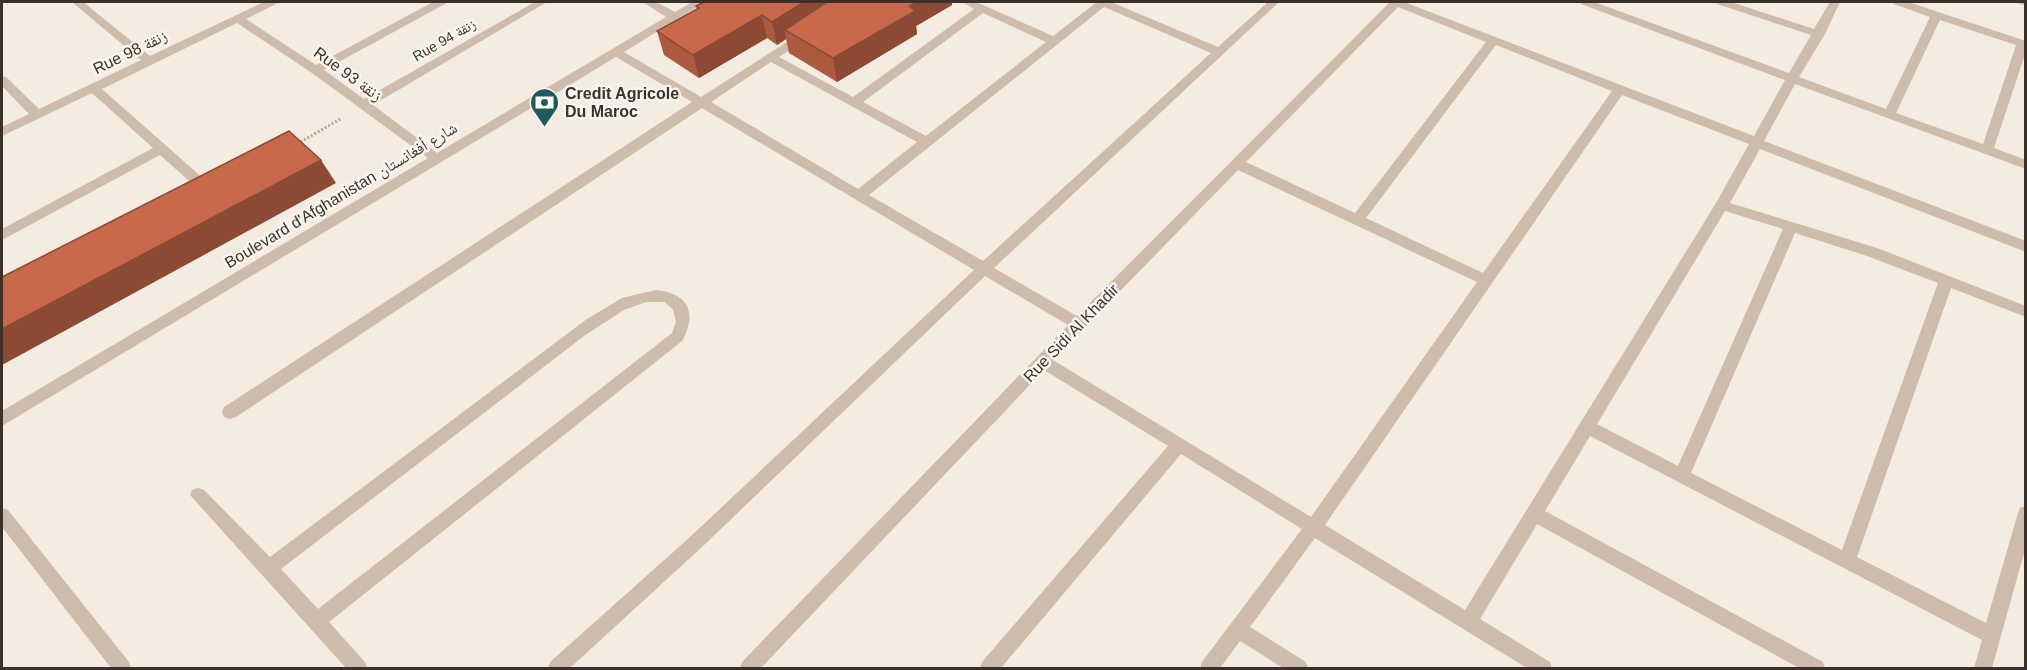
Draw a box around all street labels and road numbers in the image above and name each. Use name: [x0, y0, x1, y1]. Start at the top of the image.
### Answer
street label: Rue 94 زنقة: [410, 16, 479, 65]
street label: Rue 98 زنقة: [90, 27, 170, 78]
street label: Rue 93 زنقة: [310, 44, 385, 105]
street label: Boulevard d'Afghanistan شارع أفغانستان: [222, 118, 461, 273]
street label: Rue Sidi Al Khadir: [1020, 280, 1122, 385]

